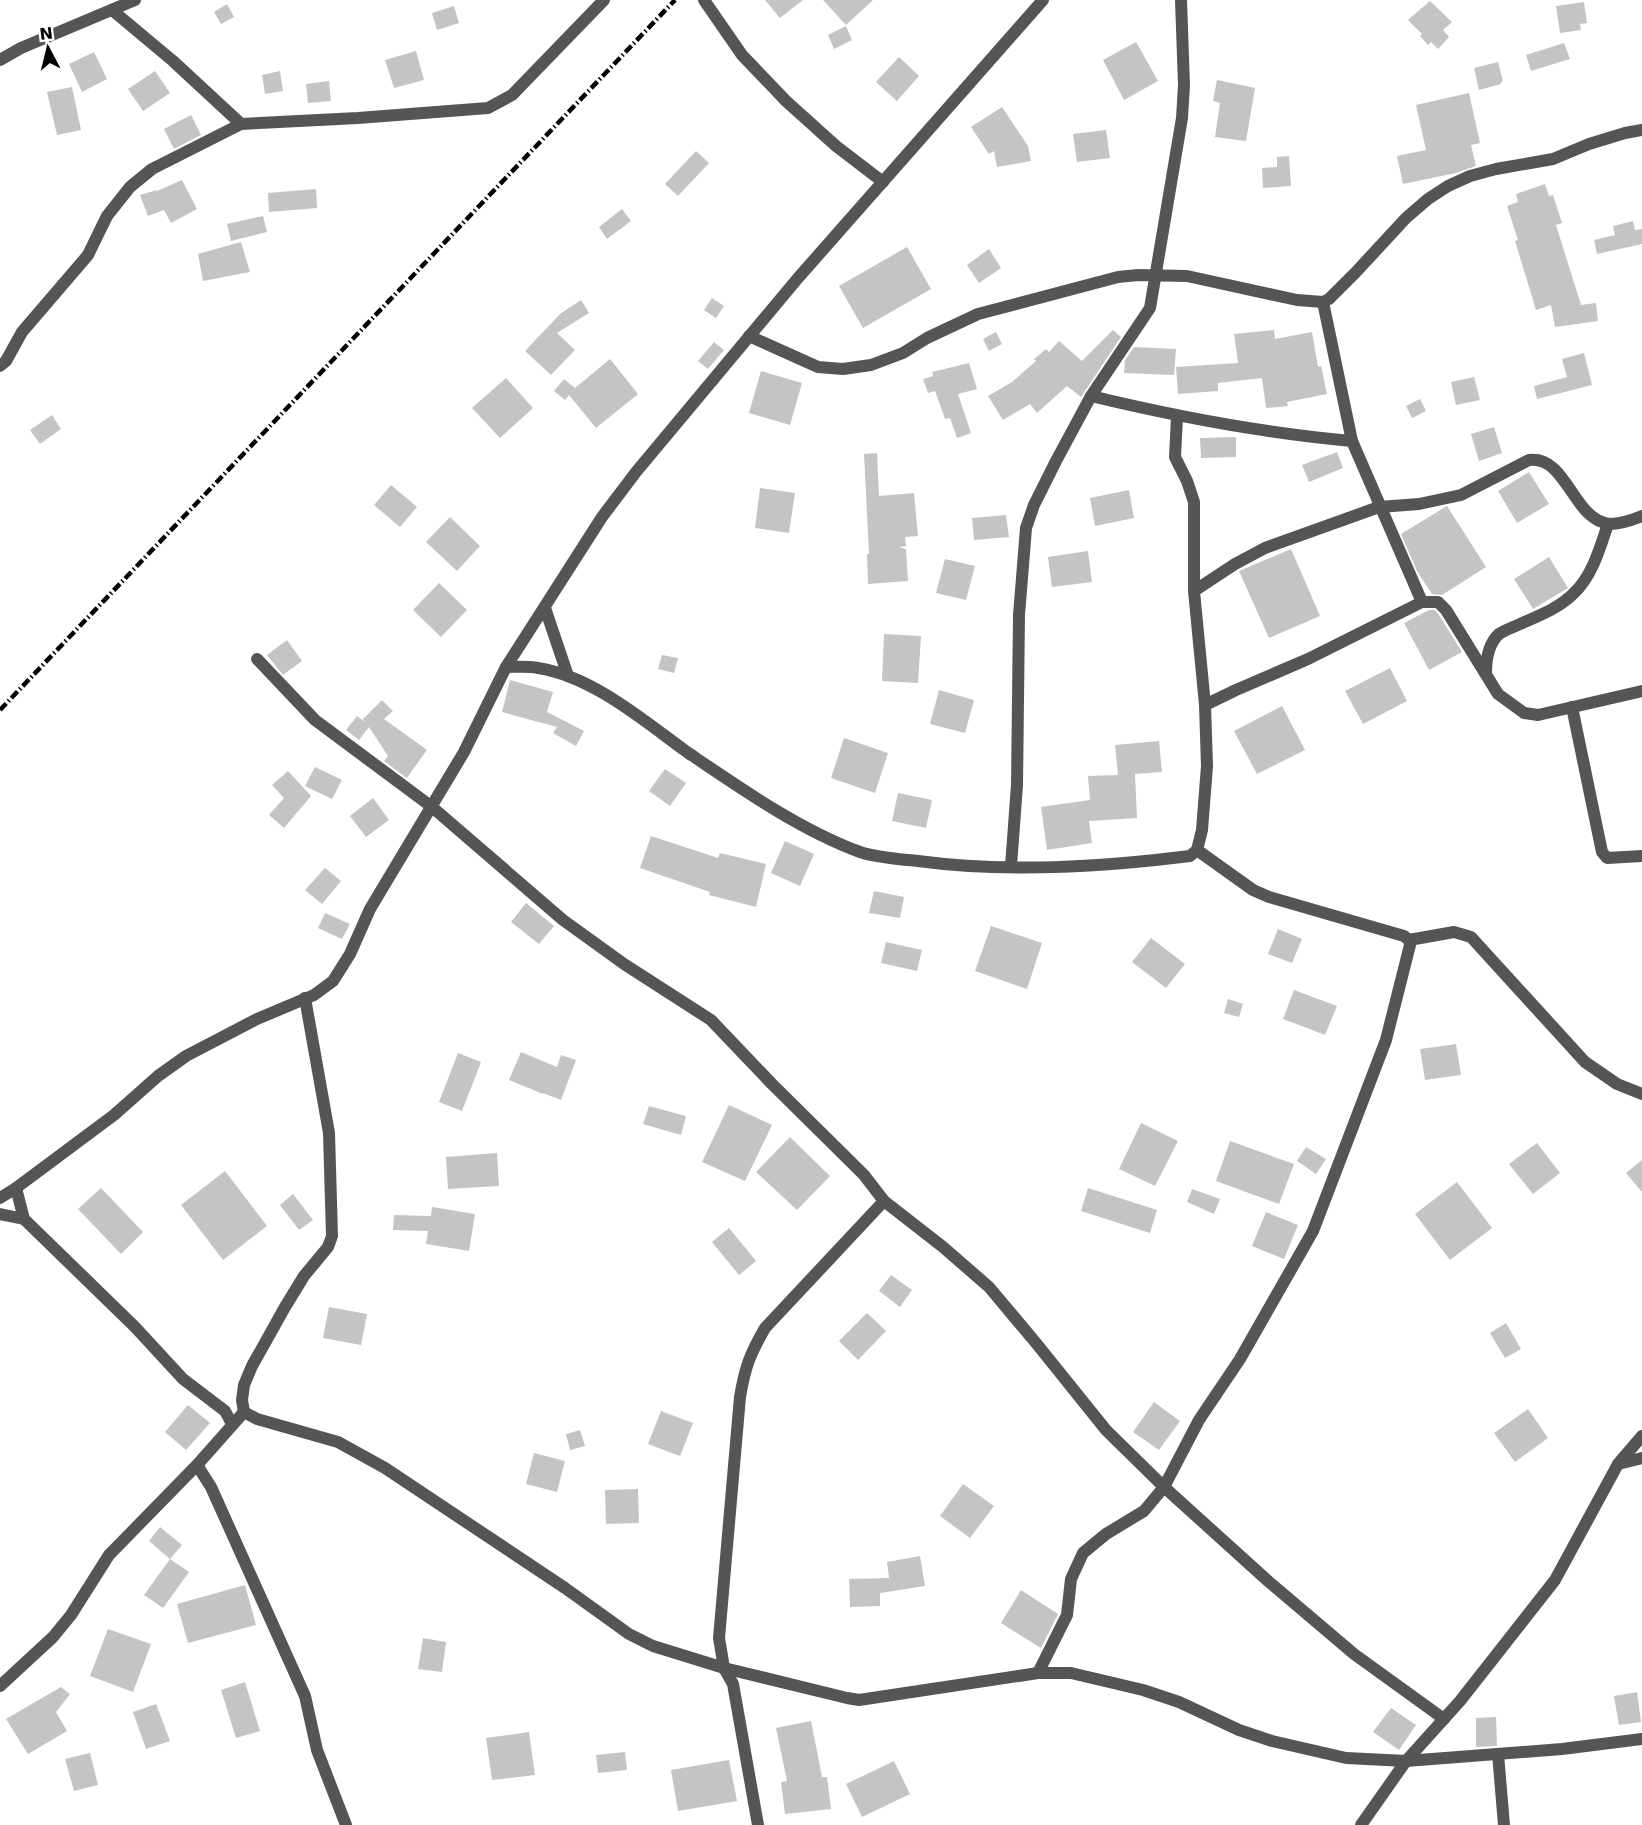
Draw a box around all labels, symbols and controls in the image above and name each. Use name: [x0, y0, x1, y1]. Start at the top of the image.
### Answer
north arrow: [18, 18, 78, 78]
text: N: [38, 23, 54, 44]

